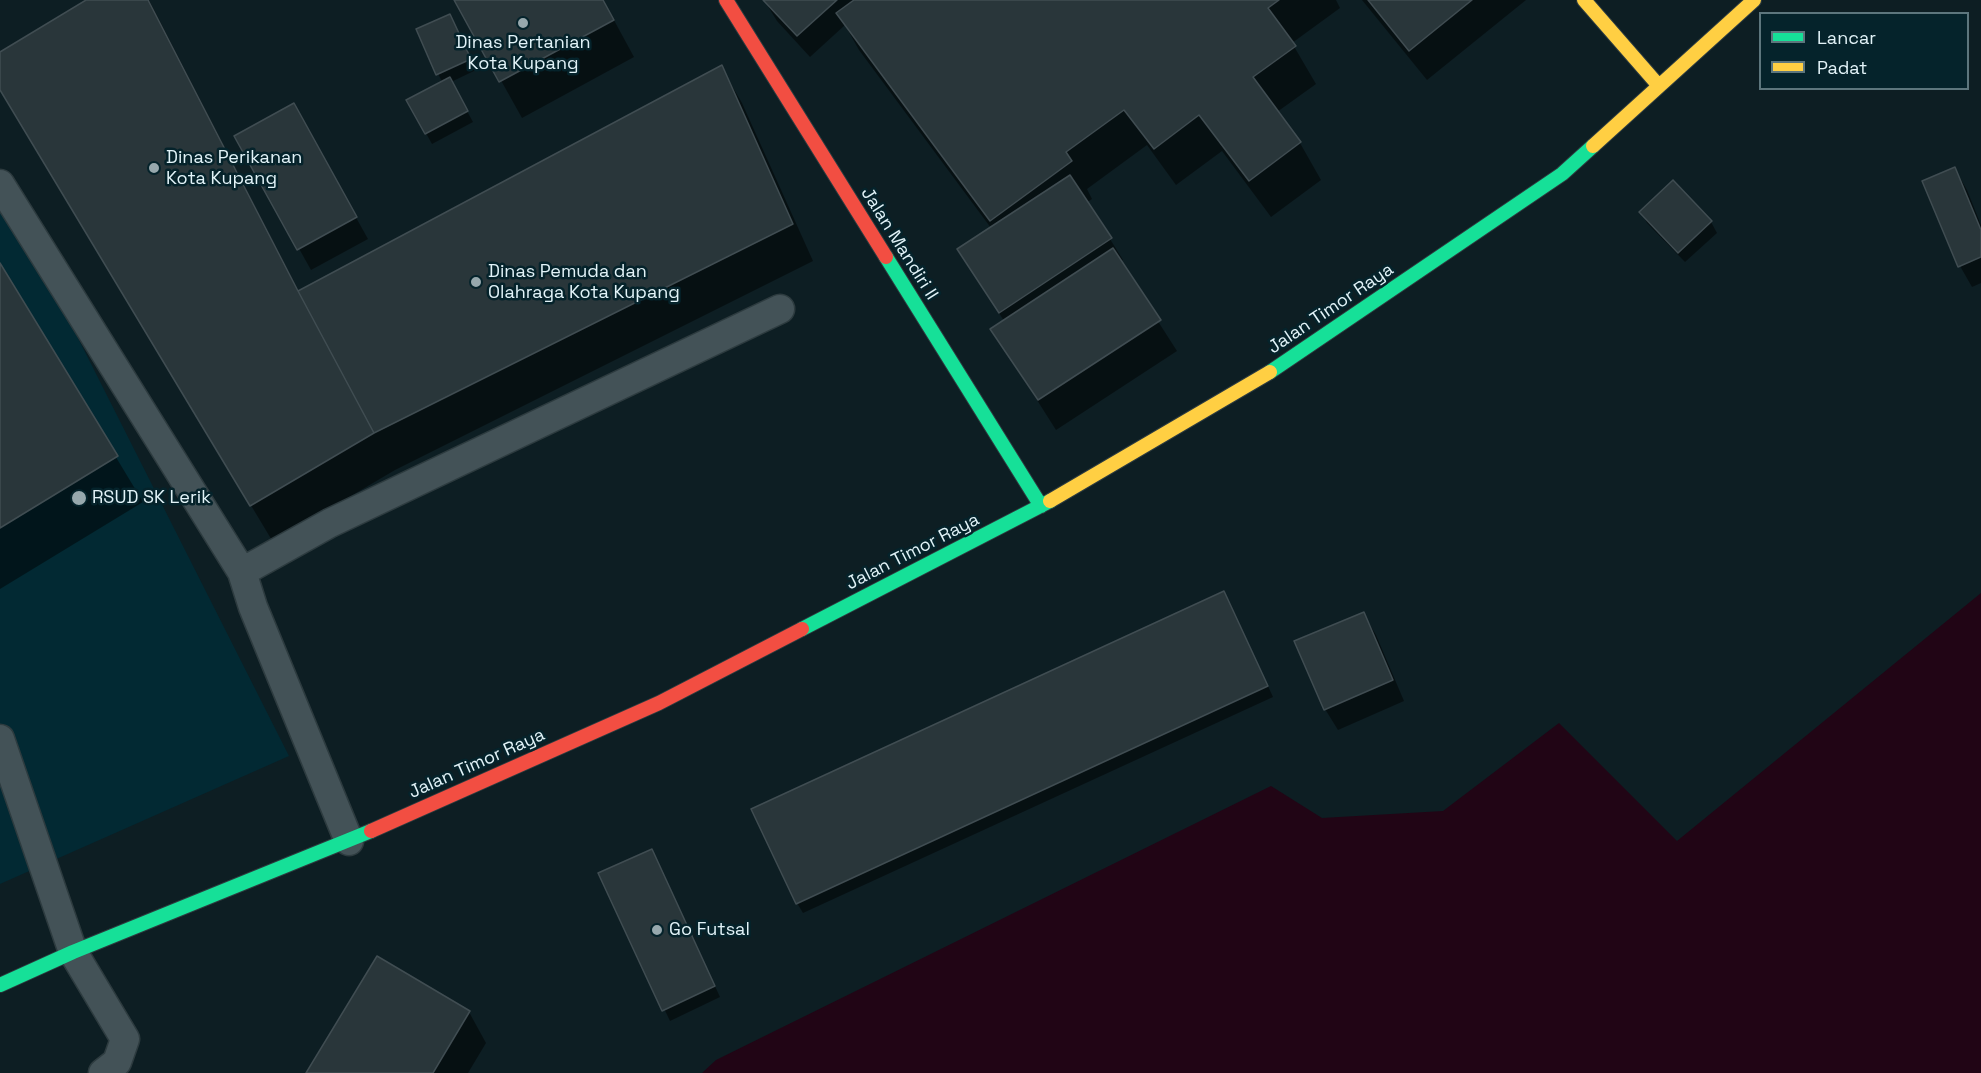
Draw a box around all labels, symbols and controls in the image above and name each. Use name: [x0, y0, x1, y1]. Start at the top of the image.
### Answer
legend: [1759, 12, 1969, 90]
marker: Dinas Pertanian Kota Kupang: [516, 16, 530, 30]
text: Lancar: [1817, 26, 1876, 49]
place label: Dinas Pertanian Kota Kupang: [455, 32, 591, 74]
text: Padat: [1817, 56, 1867, 79]
place label: Dinas Perikanan Kota Kupang: [166, 147, 302, 190]
marker: Dinas Perikanan Kota Kupang: [147, 161, 161, 175]
street label: Jalan Mandiri II: [856, 184, 942, 304]
street label: Jalan Timor Raya: [1264, 259, 1398, 359]
place label: Dinas Pemuda dan Olahraga Kota Kupang: [488, 261, 680, 304]
marker: Dinas Pemuda dan Olahraga Kota Kupang: [469, 275, 483, 289]
place label: RSUD SK Lerik: [92, 487, 211, 509]
marker: RSUD SK Lerik: [70, 489, 88, 507]
street label: Jalan Timor Raya: [843, 509, 983, 595]
street label: Jalan Timor Raya: [406, 724, 548, 804]
place label: Go Futsal: [669, 919, 750, 941]
marker: Go Futsal: [650, 923, 664, 937]

